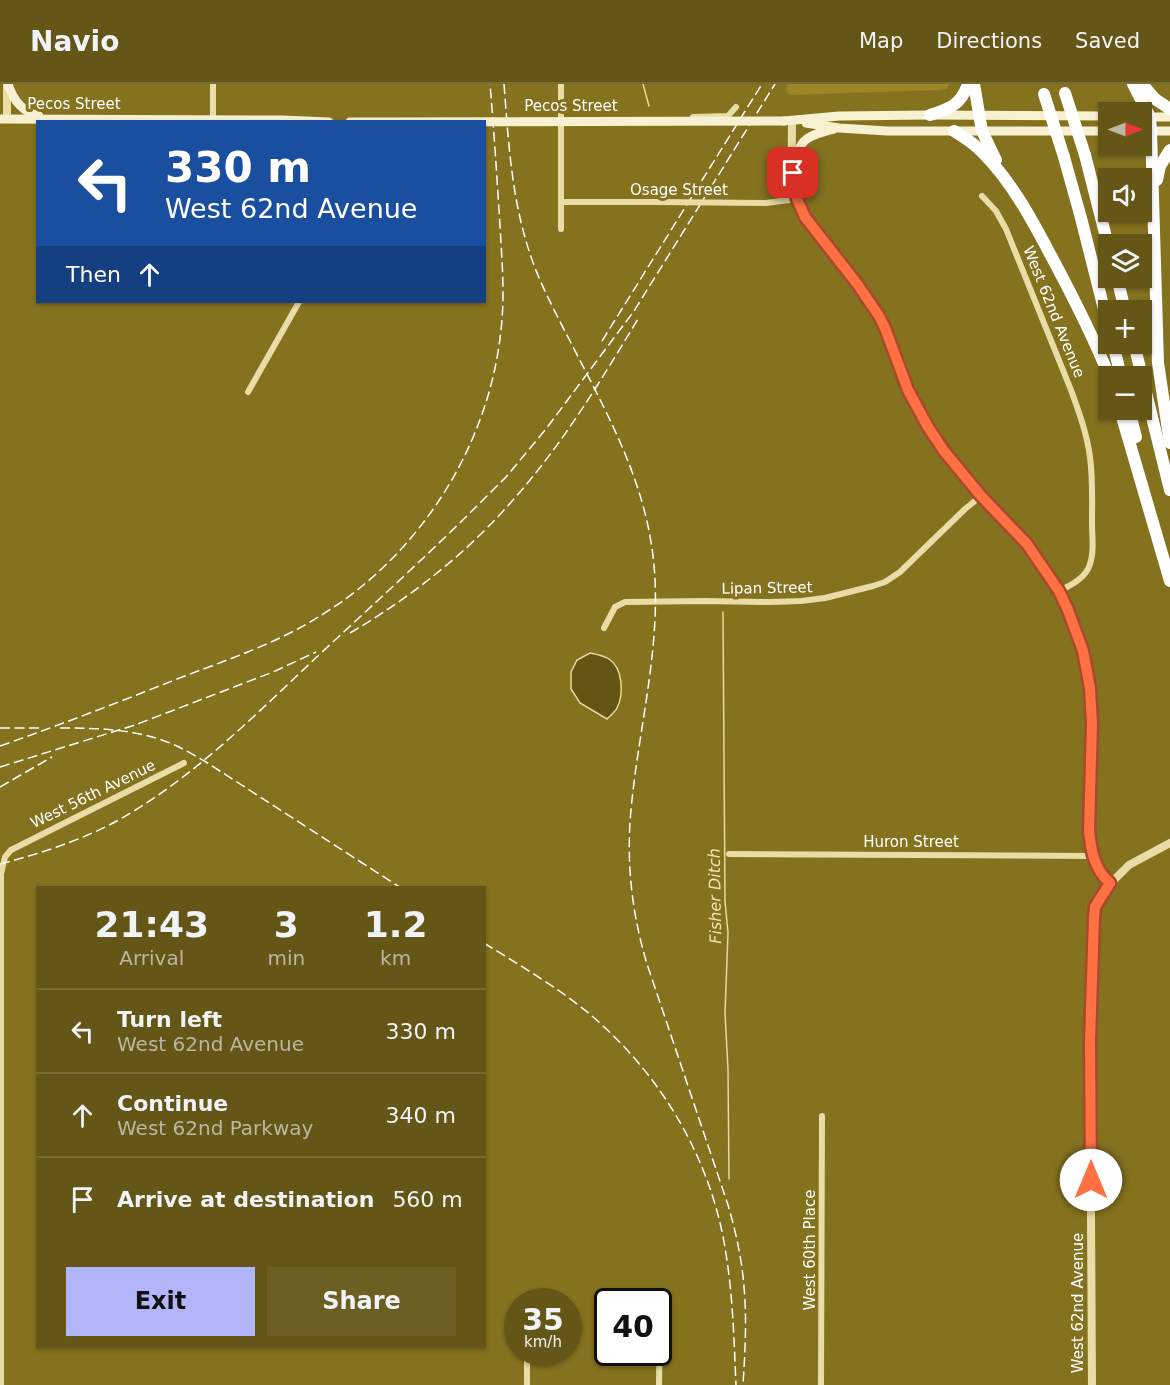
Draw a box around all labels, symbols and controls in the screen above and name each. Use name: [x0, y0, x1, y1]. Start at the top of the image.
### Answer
text: Navio: [30, 25, 119, 58]
text: Map: [859, 29, 903, 53]
text: Directions: [936, 29, 1042, 53]
text: Saved: [1075, 29, 1140, 53]
street label: Pecos Street: [27, 95, 121, 113]
street label: Pecos Street: [524, 97, 618, 115]
north arrow: [1098, 102, 1152, 156]
map controls: [1098, 102, 1152, 420]
text: 330 m: [165, 143, 311, 192]
icon: left: [66, 144, 144, 222]
pin: [767, 147, 818, 198]
icon: arrive: [776, 156, 809, 189]
button: sound: [1098, 168, 1152, 222]
street label: Osage Street: [630, 181, 728, 199]
text: West 62nd Avenue: [165, 193, 417, 224]
button: layers: [1098, 234, 1152, 288]
street label: West 62nd Avenue: [1019, 244, 1089, 380]
icon: ahead: [133, 258, 166, 291]
text: Then: [66, 262, 121, 287]
button: +: [1098, 300, 1152, 354]
button: −: [1098, 366, 1152, 420]
street label: Lipan Street: [721, 578, 813, 598]
street label: West 56th Avenue: [28, 756, 158, 832]
street label: Huron Street: [863, 833, 959, 851]
water label: Fisher Ditch: [705, 848, 725, 944]
text: 21:43: [94, 904, 209, 945]
text: 3: [274, 904, 299, 945]
text: 1.2: [364, 904, 428, 945]
text: Arrival: [119, 946, 184, 970]
text: min: [268, 946, 305, 970]
text: km: [380, 946, 411, 970]
text: Turn left: [117, 1007, 222, 1032]
icon: left: [66, 1015, 99, 1048]
text: 330 m: [386, 1019, 456, 1044]
text: West 62nd Avenue: [117, 1032, 304, 1056]
text: Continue: [117, 1091, 228, 1116]
icon: ahead: [66, 1099, 99, 1132]
text: 340 m: [386, 1103, 456, 1128]
text: West 62nd Parkway: [117, 1116, 313, 1140]
position arrow: [1059, 1148, 1123, 1212]
icon: arrive: [66, 1183, 99, 1216]
text: Arrive at destination: [117, 1187, 374, 1212]
text: 560 m: [392, 1187, 463, 1212]
street label: West 60th Place: [801, 1190, 819, 1310]
street label: West 62nd Avenue: [1069, 1233, 1087, 1373]
button: Exit: [66, 1267, 255, 1336]
button: Share: [267, 1267, 456, 1336]
speed limit sign: 40: [594, 1288, 672, 1366]
text: 35: [522, 1302, 564, 1337]
text: km/h: [524, 1333, 562, 1351]

